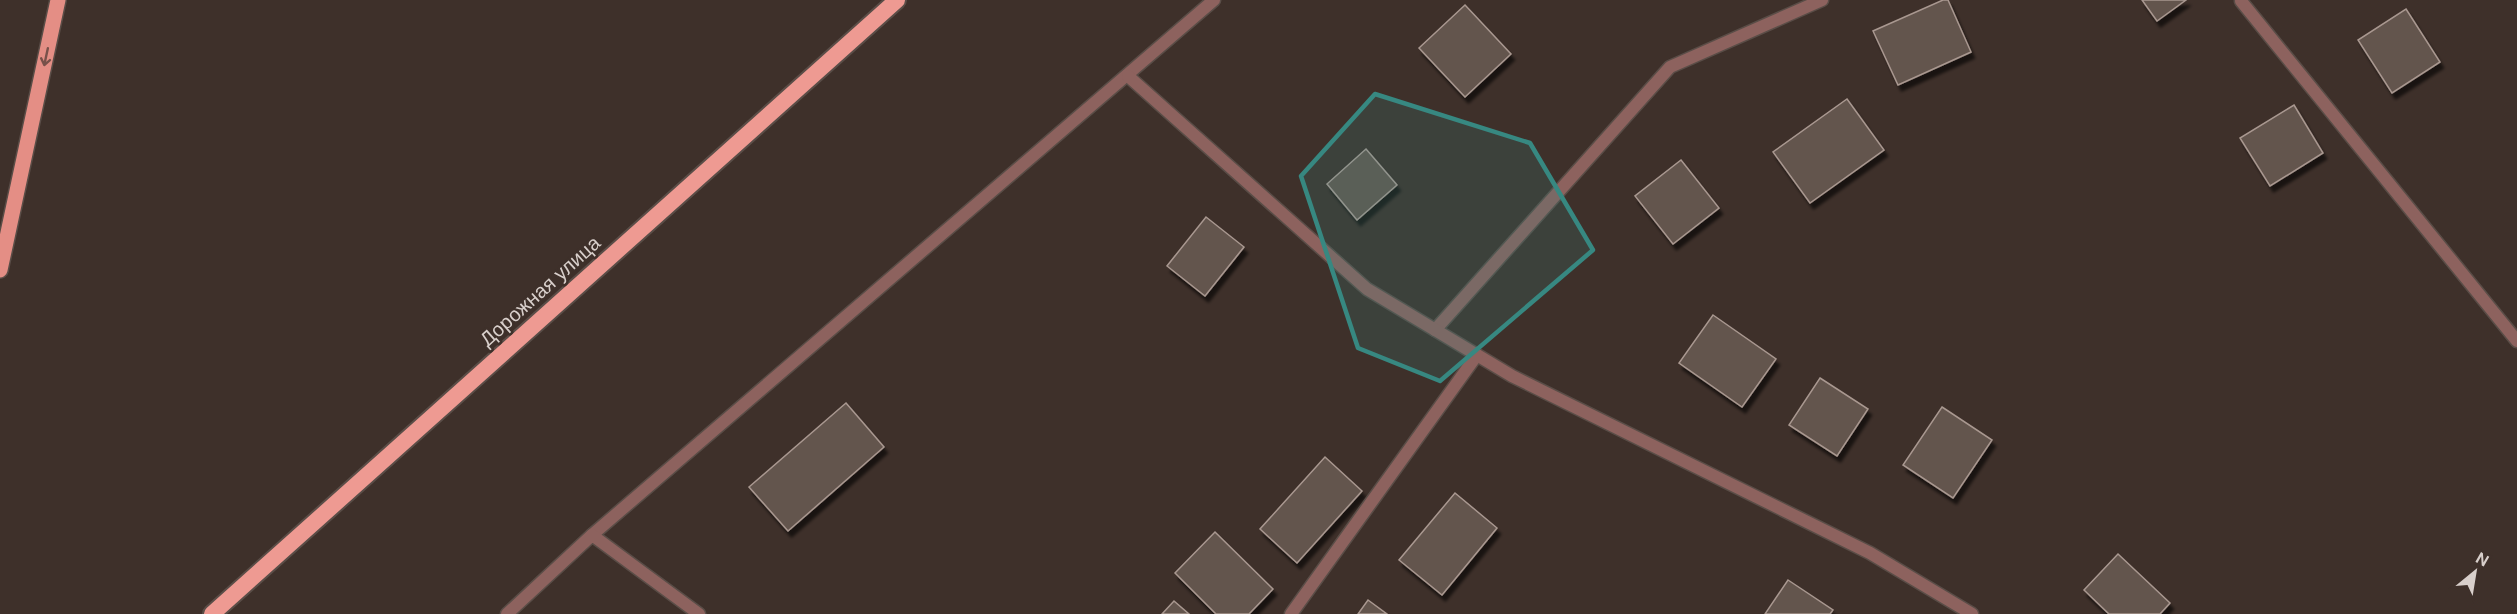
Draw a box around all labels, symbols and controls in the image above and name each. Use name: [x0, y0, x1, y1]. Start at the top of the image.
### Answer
one-way arrow: [40, 47, 51, 66]
street label: Дорожная улица: [474, 229, 606, 352]
north arrow: [2445, 542, 2505, 602]
text: N: [2472, 547, 2493, 571]

